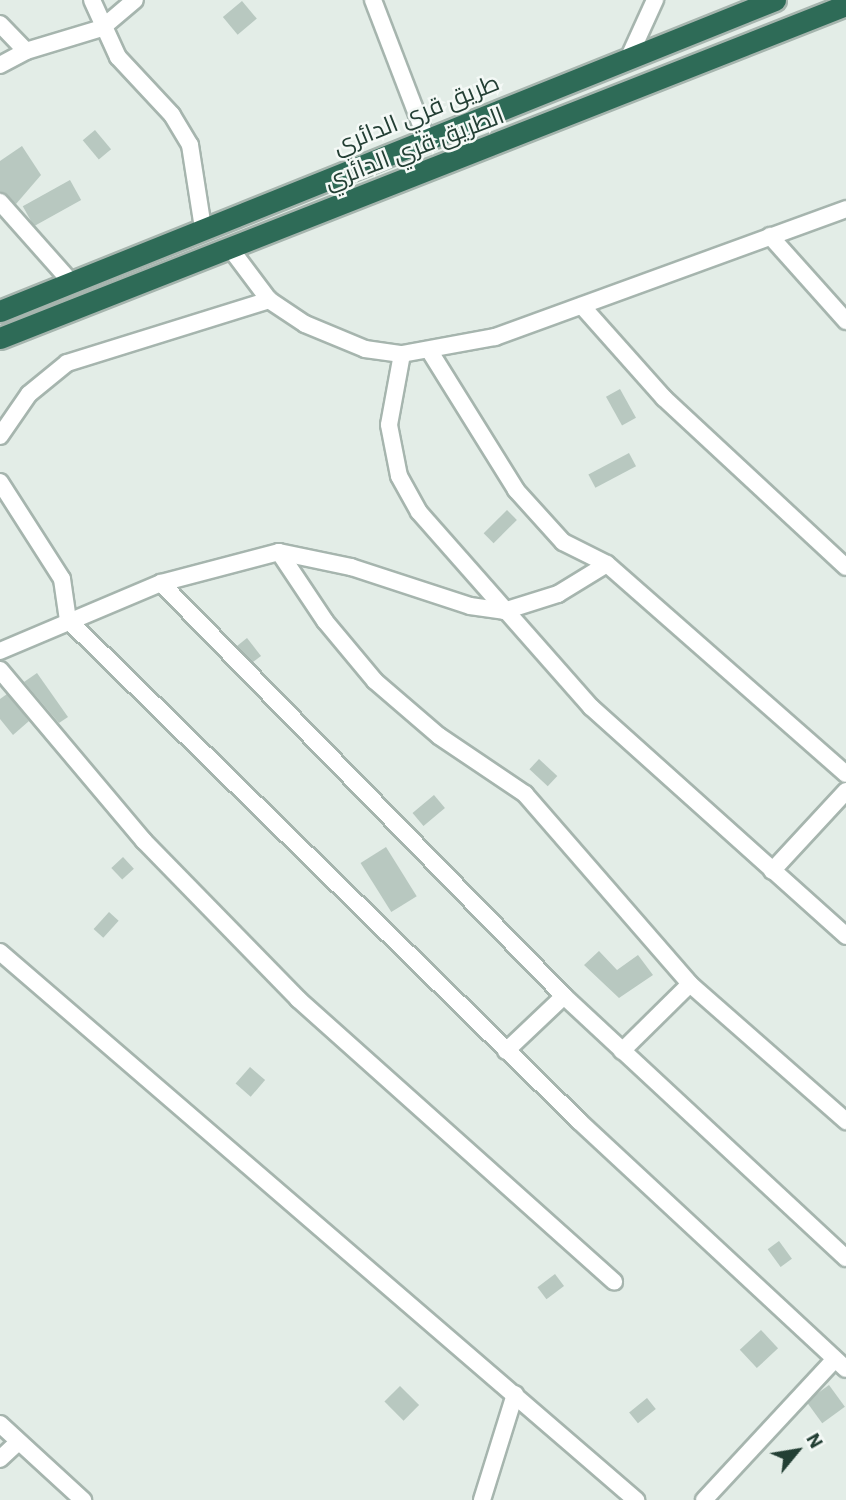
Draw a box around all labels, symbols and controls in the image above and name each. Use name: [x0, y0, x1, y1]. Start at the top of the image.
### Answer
street label: طريق قري الدائري: [329, 68, 503, 160]
street label: الطريق قري الدائري: [320, 100, 508, 196]
north arrow: [762, 1416, 832, 1486]
text: N: [801, 1429, 829, 1452]

